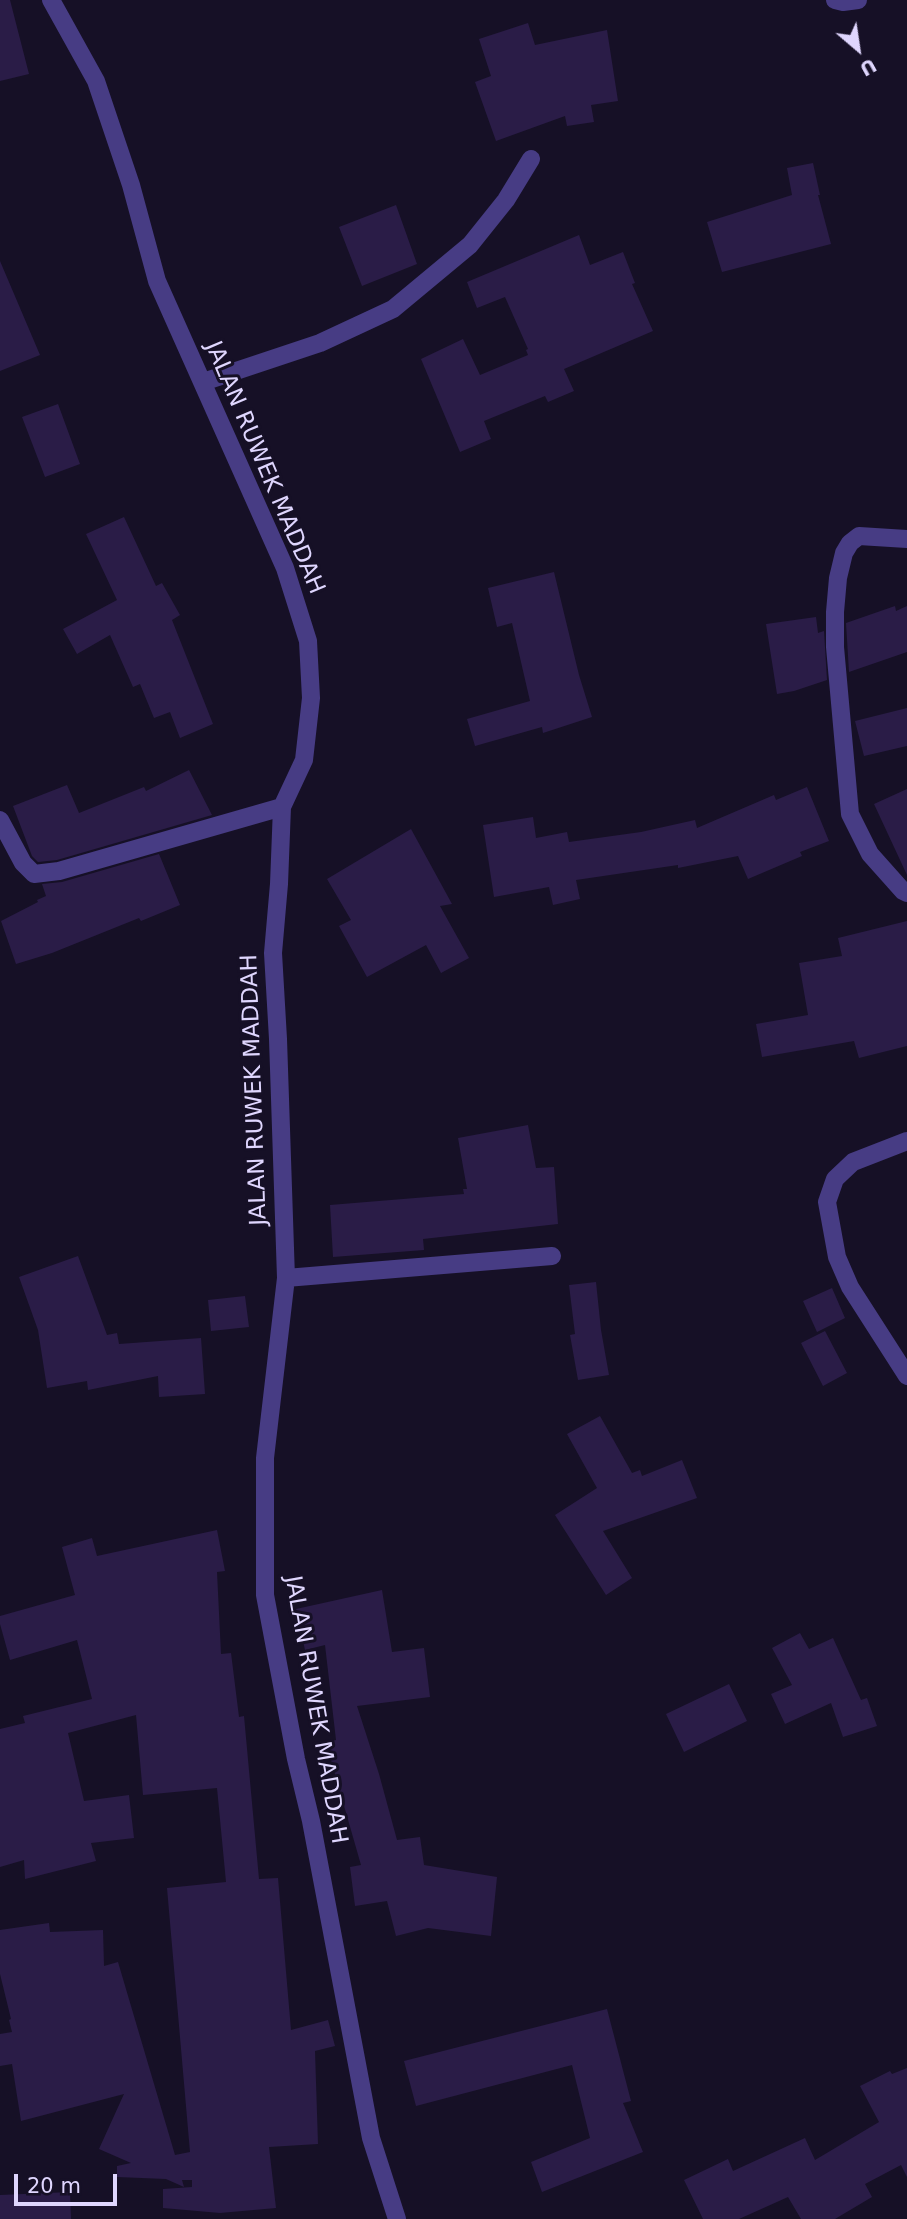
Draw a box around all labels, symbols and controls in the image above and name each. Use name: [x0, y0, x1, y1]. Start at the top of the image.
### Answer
north arrow: [823, 14, 893, 84]
text: U: [856, 54, 880, 81]
street label: JALAN RUWEK MADDAH: [198, 338, 330, 598]
street label: JALAN RUWEK MADDAH: [236, 954, 274, 1226]
street label: JALAN RUWEK MADDAH: [278, 1574, 352, 1846]
scale bar: [18, 2160, 121, 2204]
text: 20 m: [27, 2174, 81, 2198]

